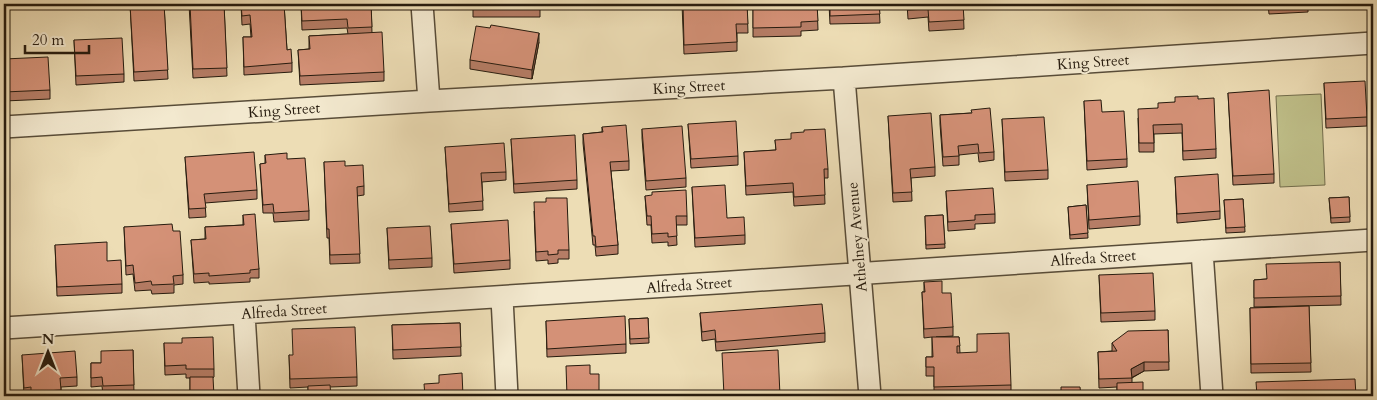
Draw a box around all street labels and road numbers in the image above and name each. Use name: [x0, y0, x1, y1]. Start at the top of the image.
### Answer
street label: King Street: [1056, 49, 1130, 75]
street label: King Street: [652, 75, 726, 99]
street label: King Street: [247, 97, 321, 123]
street label: Athelney Avenue: [842, 181, 872, 293]
street label: Alfreda Street: [1049, 245, 1137, 271]
street label: Alfreda Street: [645, 272, 733, 298]
street label: Alfreda Street: [240, 298, 328, 324]

